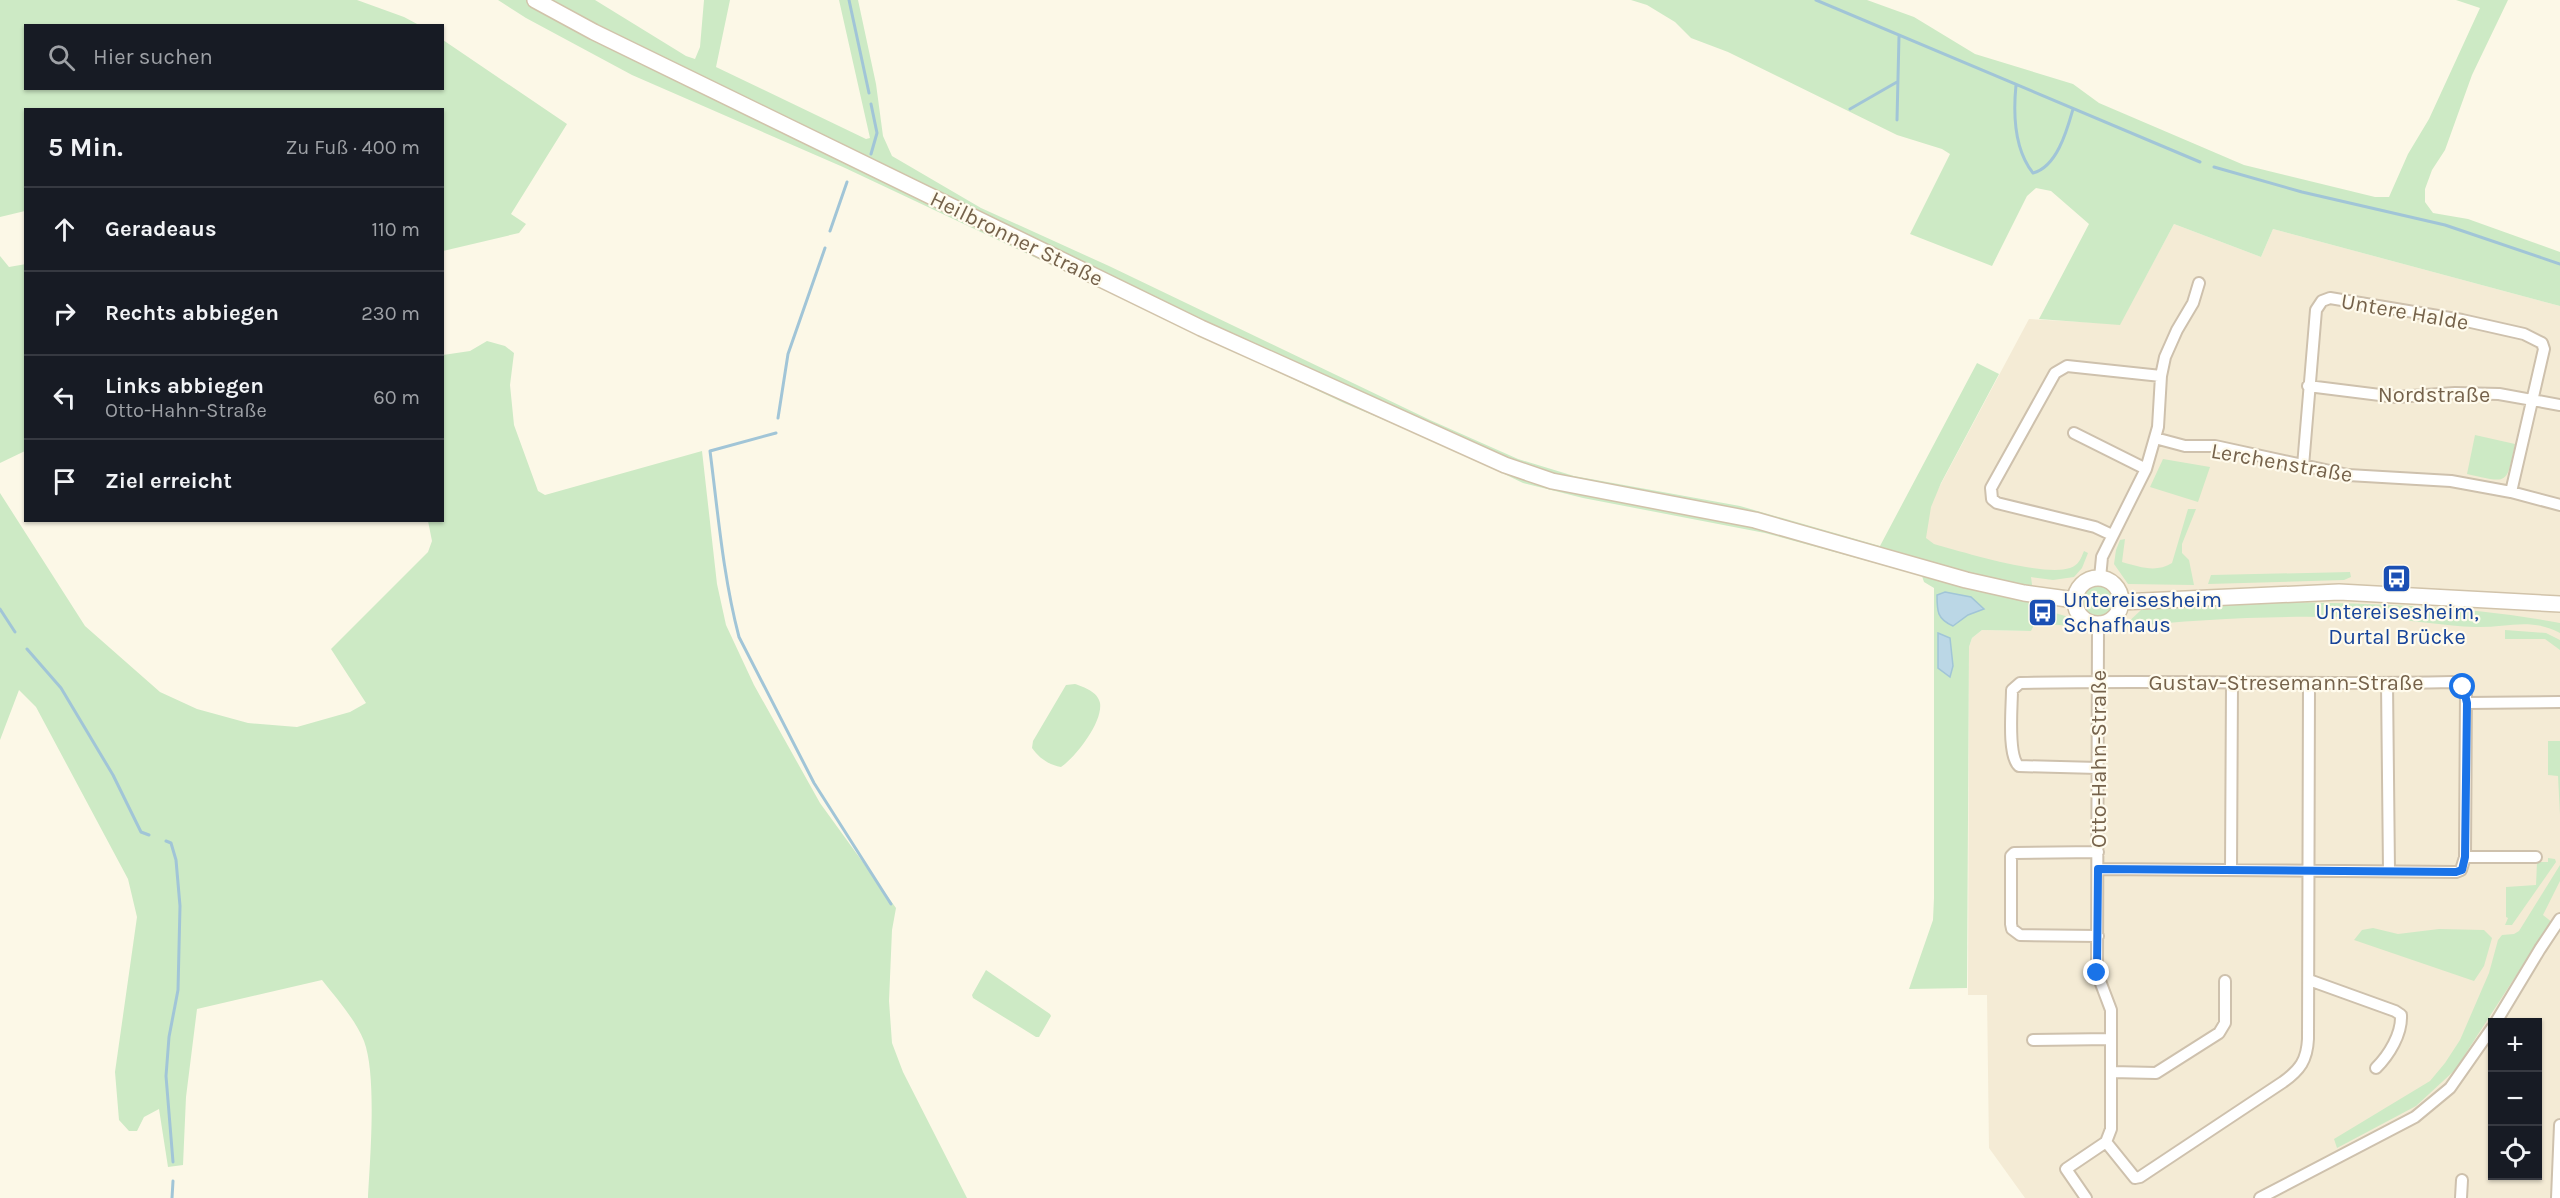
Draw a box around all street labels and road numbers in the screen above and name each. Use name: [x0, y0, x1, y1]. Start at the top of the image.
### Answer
street label: Heilbronner Straße: [926, 186, 1107, 292]
street label: Untere Halde: [2339, 288, 2471, 336]
street label: Nordstraße: [2378, 382, 2490, 408]
street label: Lerchenstraße: [2209, 438, 2355, 488]
street label: Otto-Hahn-Straße: [2086, 670, 2112, 848]
street label: Gustav-Stresemann-Straße: [2148, 670, 2424, 696]

